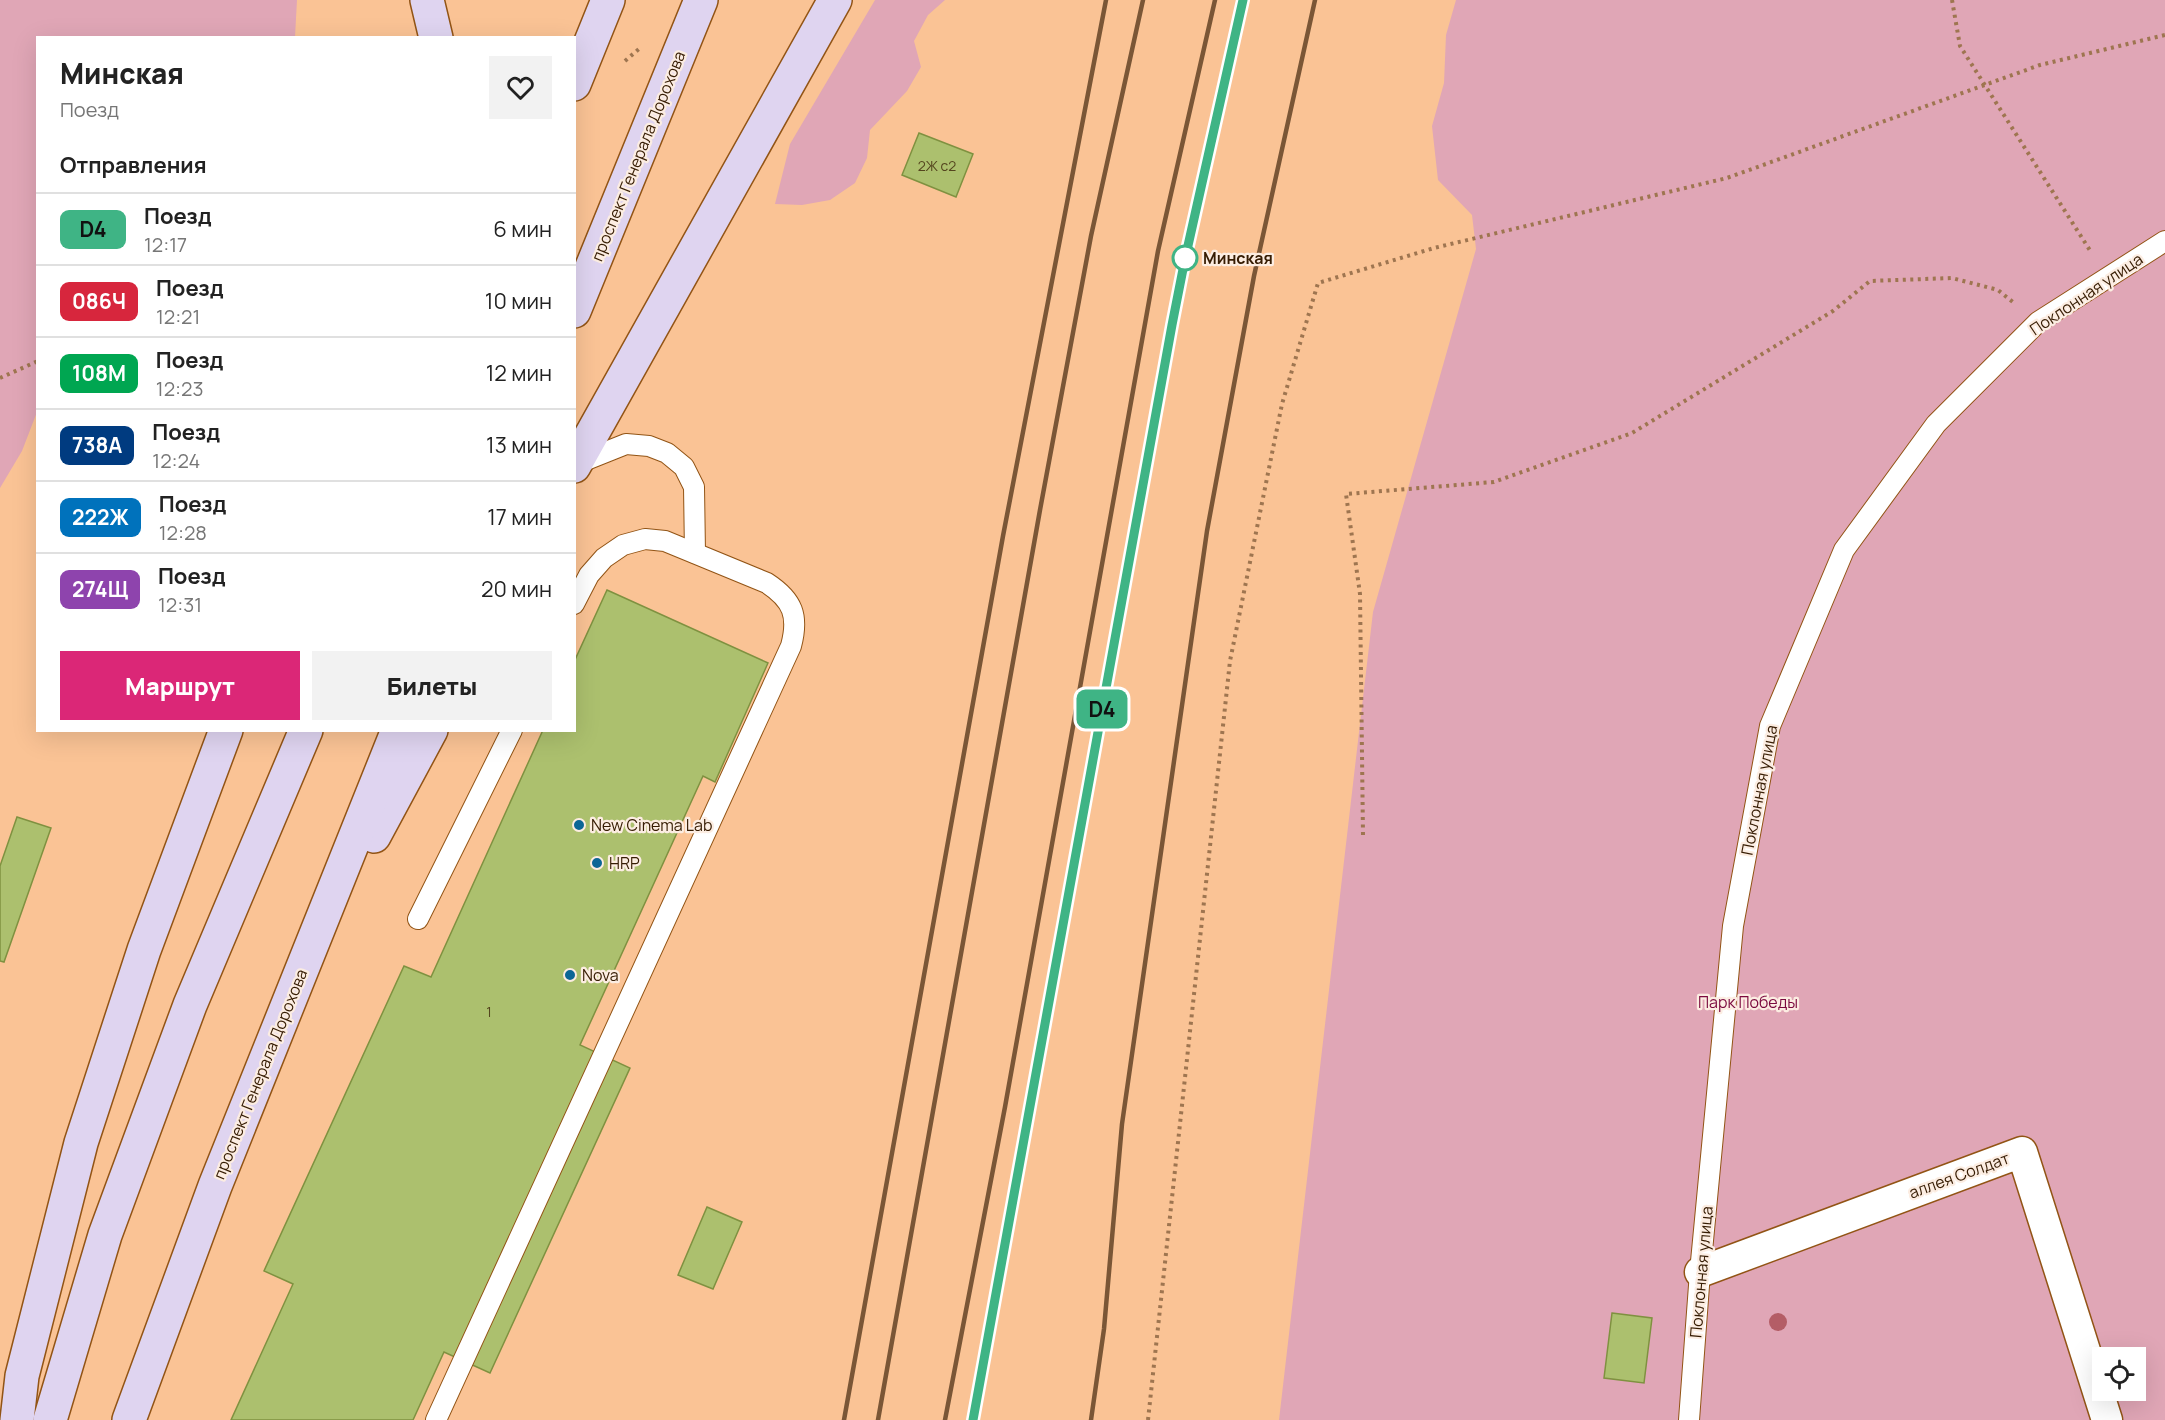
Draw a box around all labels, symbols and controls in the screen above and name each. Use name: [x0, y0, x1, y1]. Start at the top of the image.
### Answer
street label: проспект Генерала Дорохова: [586, 48, 690, 264]
text: Минская: [60, 54, 184, 92]
button: heart: [489, 56, 552, 119]
text: Поезд: [60, 96, 119, 123]
text: Отправления: [60, 150, 207, 180]
house number: 2Ж с2: [918, 156, 956, 175]
text: Поезд: [144, 201, 212, 231]
text: 6 мин: [493, 214, 552, 244]
text: D4: [79, 215, 107, 243]
text: 12:17: [144, 231, 187, 258]
marker: Минская: [1172, 245, 1198, 271]
place label: Минская: [1203, 247, 1273, 269]
street label: Поклонная улица: [2025, 248, 2147, 340]
text: Поезд: [156, 273, 224, 303]
text: 10 мин: [485, 286, 552, 316]
text: 086Ч: [72, 287, 126, 315]
text: 12:21: [156, 303, 200, 330]
text: Поезд: [156, 345, 224, 375]
text: 12 мин: [486, 358, 552, 388]
text: 108М: [72, 359, 126, 387]
text: 12:23: [156, 375, 203, 402]
text: Поезд: [152, 417, 220, 447]
text: 13 мин: [486, 430, 552, 460]
text: 738А: [72, 431, 122, 459]
text: 12:24: [152, 447, 200, 474]
text: Поезд: [159, 489, 226, 519]
text: 17 мин: [487, 502, 552, 532]
text: 222Ж: [72, 503, 129, 531]
text: 12:28: [159, 519, 207, 546]
text: Поезд: [158, 561, 226, 591]
text: 20 мин: [481, 574, 552, 604]
text: 274Щ: [72, 575, 128, 603]
text: 12:31: [158, 591, 202, 618]
button: Маршрут: [60, 651, 300, 720]
button: Билеты: [312, 651, 552, 720]
line badge: D4: [1075, 690, 1129, 728]
text: D4: [1088, 695, 1116, 723]
street label: Поклонная улица: [1736, 723, 1782, 857]
place label: New Cinema Lab: [591, 814, 712, 836]
marker: New Cinema Lab: [572, 818, 586, 832]
place label: HRP: [609, 852, 640, 874]
marker: HRP: [590, 856, 604, 870]
place label: Nova: [582, 964, 619, 986]
street label: проспект Генерала Дорохова: [208, 966, 312, 1182]
marker: Nova: [563, 968, 577, 982]
park label: Парк Победы: [1698, 991, 1798, 1013]
house number: 1: [486, 1002, 492, 1021]
street label: аллея Солдат: [1906, 1147, 2012, 1203]
street label: Поклонная улица: [1684, 1205, 1718, 1339]
map controls: [2092, 1347, 2146, 1401]
button: locate: [2092, 1347, 2146, 1401]

